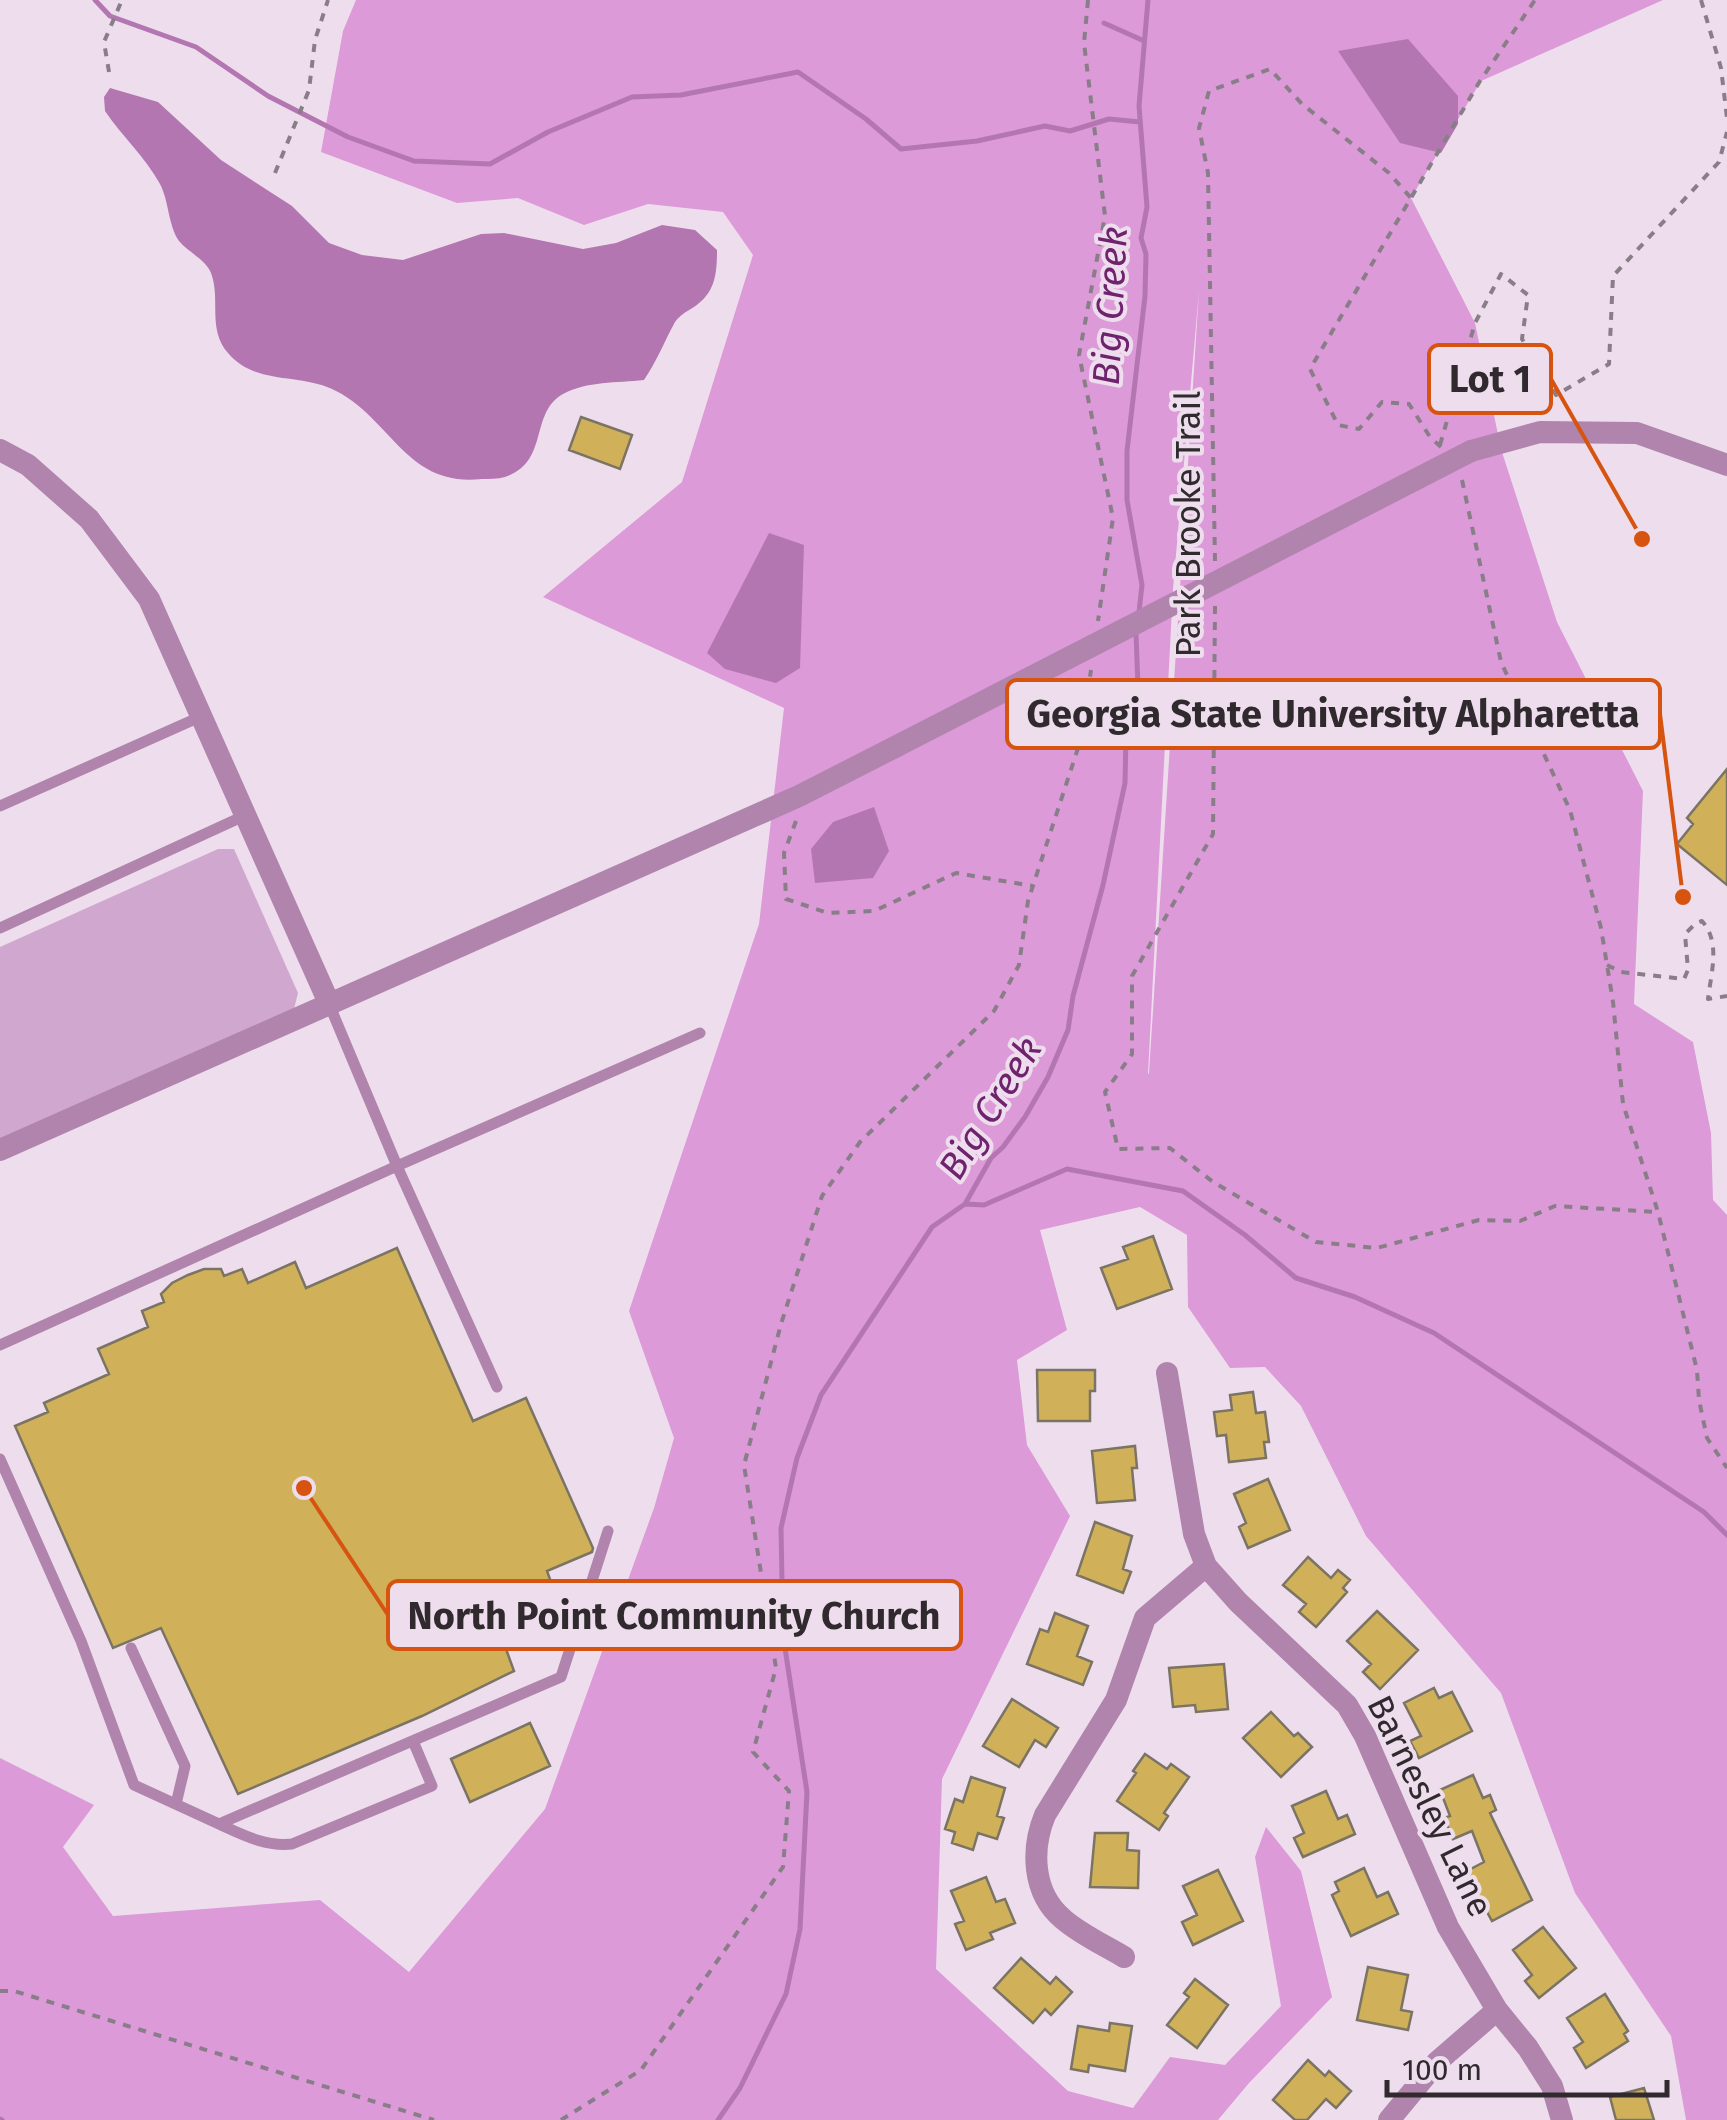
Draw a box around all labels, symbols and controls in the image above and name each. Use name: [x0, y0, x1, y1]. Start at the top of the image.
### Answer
water label: Big Creek: [1083, 225, 1137, 387]
callout: Lot 1: [1429, 345, 1551, 413]
text: Lot 1: [1449, 356, 1531, 402]
street label: Park Brooke Trail: [1167, 390, 1209, 658]
callout: Georgia State University Alpharetta: [1007, 680, 1660, 748]
text: Georgia State University Alpharetta: [1026, 691, 1640, 737]
water label: Big Creek: [928, 1028, 1052, 1188]
callout: North Point Community Church: [388, 1581, 961, 1649]
text: North Point Community Church: [408, 1593, 940, 1639]
street label: Barnesley Lane: [1358, 1688, 1502, 1924]
scale bar: [1387, 2035, 1667, 2097]
text: 100 m: [1402, 2052, 1482, 2088]

